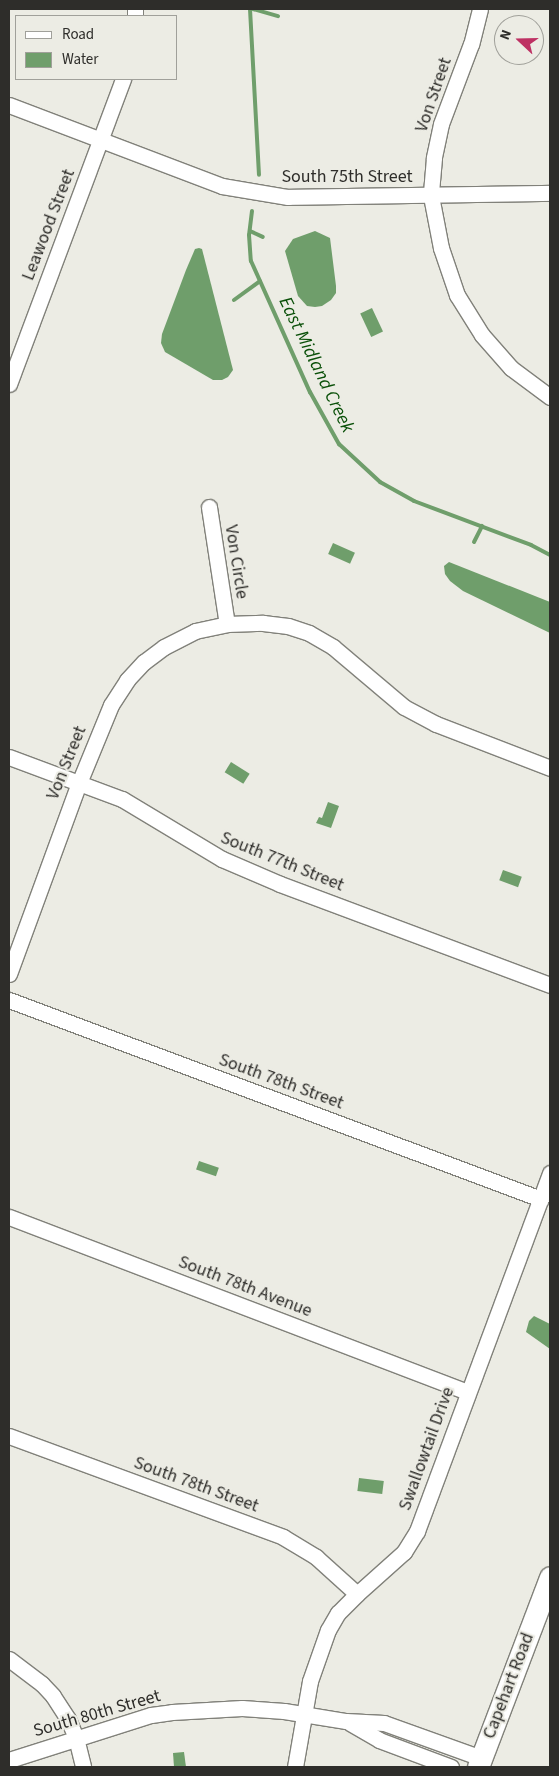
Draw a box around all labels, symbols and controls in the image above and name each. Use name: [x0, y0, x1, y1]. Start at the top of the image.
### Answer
legend: [15, 15, 178, 80]
north arrow: [494, 15, 544, 65]
text: Road: [62, 24, 94, 45]
text: N: [495, 27, 517, 43]
text: Water: [62, 49, 98, 70]
street label: Von Street: [411, 55, 457, 135]
street label: Leawood Street: [18, 166, 80, 284]
street label: South 75th Street: [281, 166, 413, 188]
water label: East Midland Creek: [273, 293, 359, 437]
street label: Von Circle: [219, 523, 253, 601]
street label: Von Street: [43, 723, 91, 803]
street label: South 77th Street: [217, 827, 347, 897]
street label: South 78th Street: [216, 1049, 346, 1115]
street label: South 78th Avenue: [175, 1252, 315, 1322]
street label: Swallowtail Drive: [395, 1384, 459, 1514]
street label: South 78th Street: [131, 1452, 261, 1518]
street label: Capehart Road: [479, 1630, 539, 1742]
street label: South 80th Street: [31, 1686, 163, 1742]

